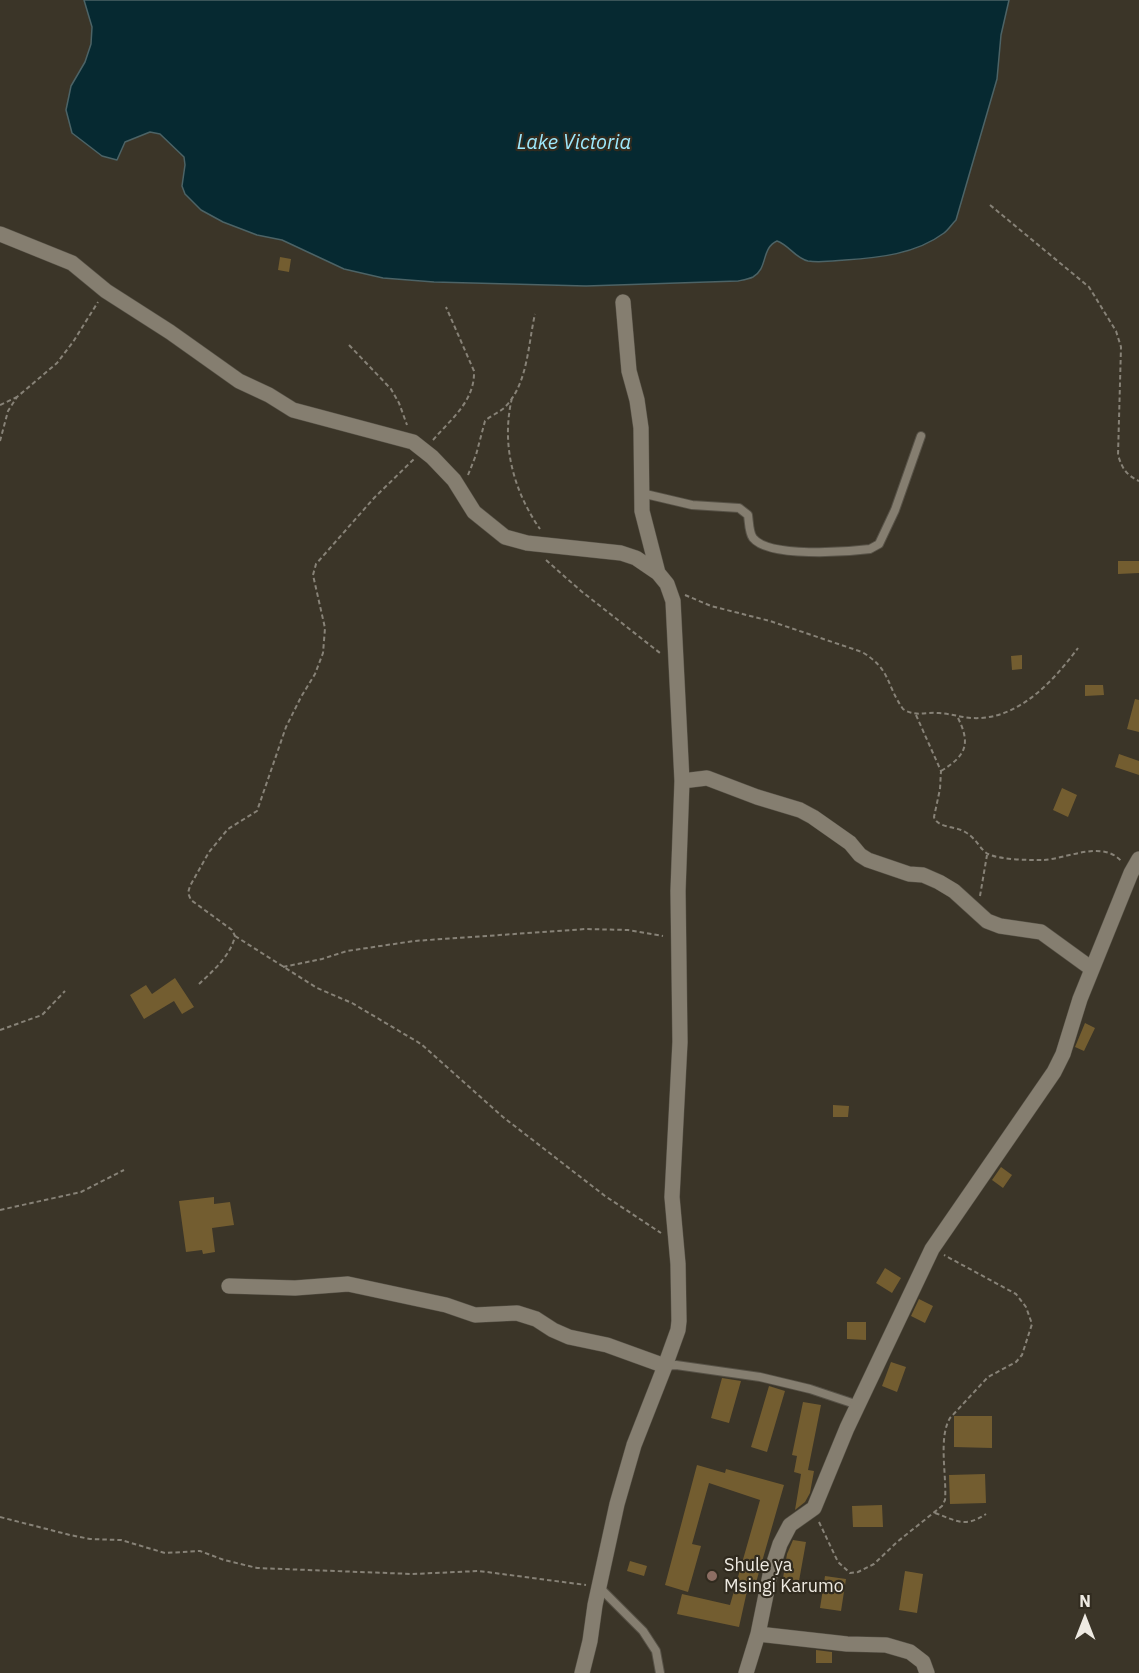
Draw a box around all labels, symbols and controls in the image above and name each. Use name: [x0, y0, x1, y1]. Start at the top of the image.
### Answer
water label: Lake Victoria: [517, 131, 631, 155]
place label: Shule ya Msingi Karumo: [724, 1555, 844, 1598]
marker: Shule ya Msingi Karumo: [705, 1569, 719, 1583]
north arrow: [1055, 1589, 1115, 1649]
text: N: [1079, 1591, 1091, 1611]

